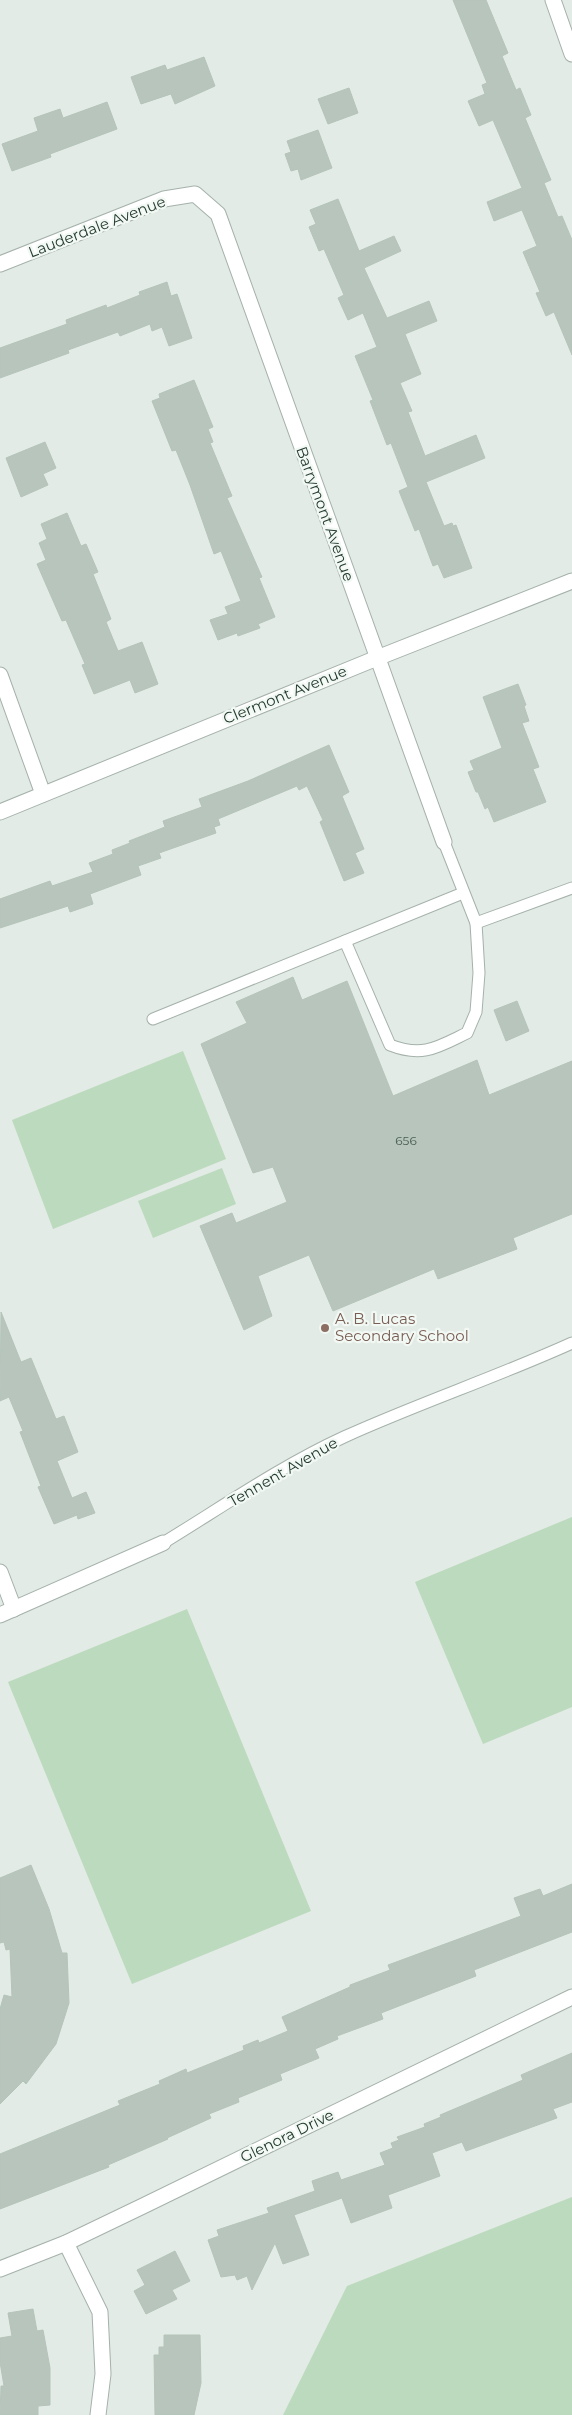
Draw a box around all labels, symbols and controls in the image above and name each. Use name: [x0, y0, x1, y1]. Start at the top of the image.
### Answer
street label: Lauderdale Avenue: [26, 192, 168, 261]
street label: Barrymont Avenue: [292, 444, 359, 584]
street label: Clermont Avenue: [220, 661, 349, 728]
house number: 656: [395, 1133, 417, 1148]
place label: A. B. Lucas Secondary School: [335, 1309, 469, 1345]
marker: A. B. Lucas Secondary School: [319, 1322, 331, 1334]
street label: Tennent Avenue: [225, 1433, 341, 1511]
street label: Glenora Drive: [237, 2105, 337, 2166]

